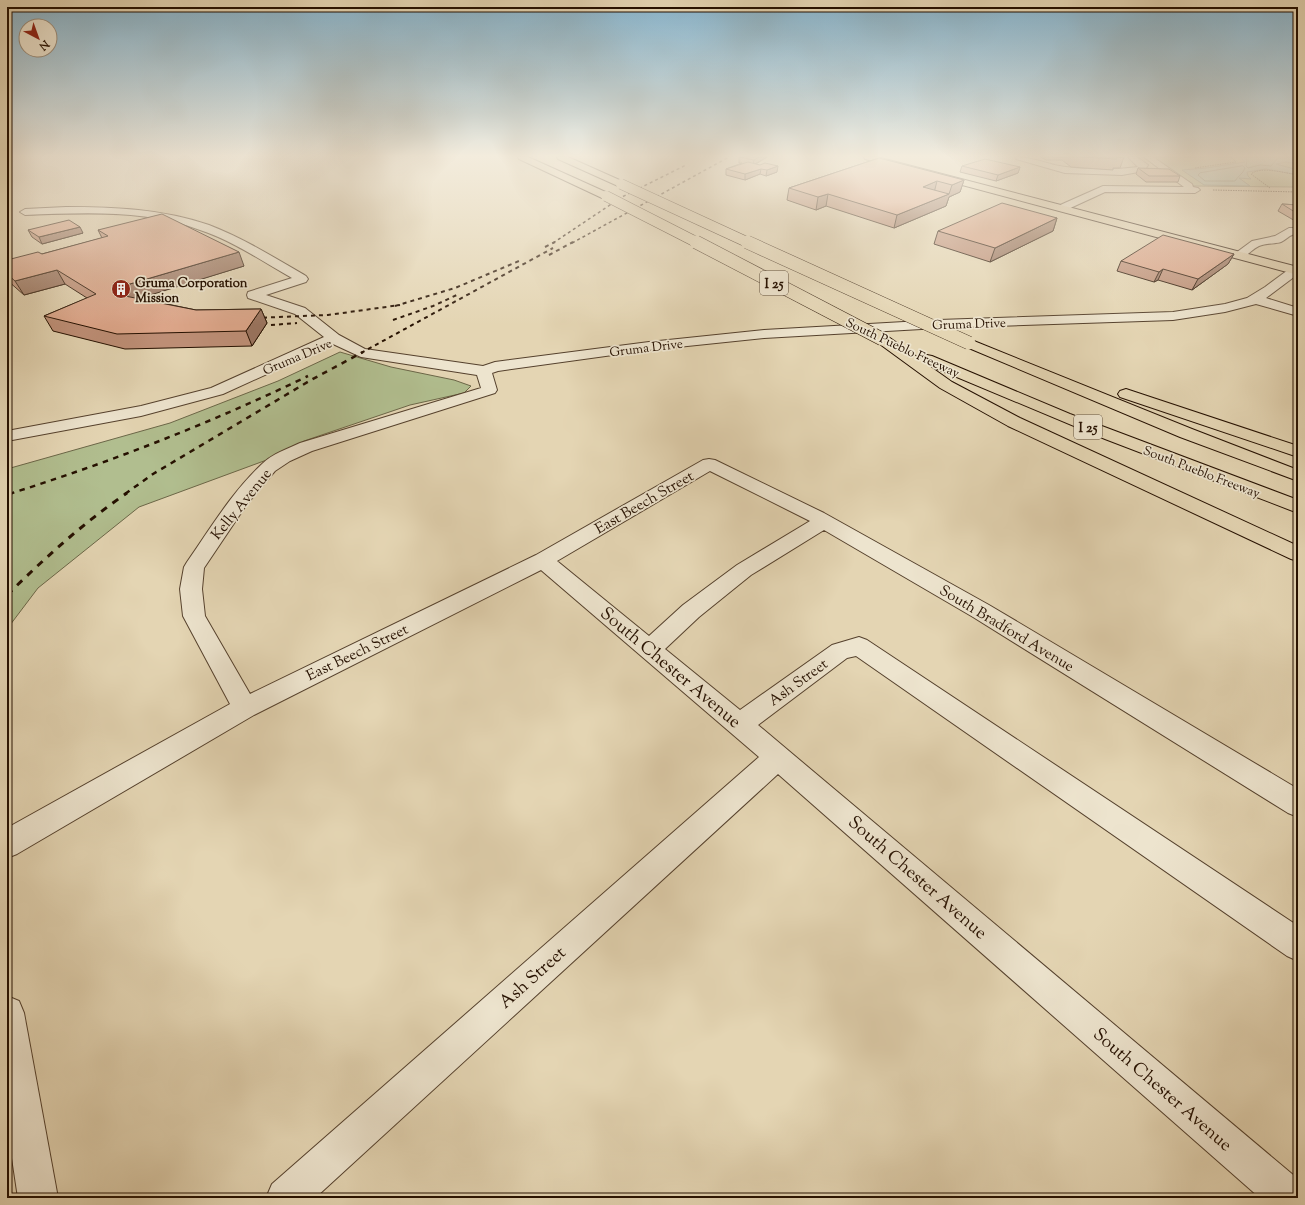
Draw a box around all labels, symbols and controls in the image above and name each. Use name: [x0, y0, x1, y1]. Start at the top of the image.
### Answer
north arrow: [18, 18, 58, 58]
text: N: [35, 35, 53, 54]
road number: I 25: [760, 271, 788, 295]
place label: Gruma Corporation Mission: [135, 275, 248, 308]
building icon: Gruma Corporation Mission: [110, 278, 132, 300]
street label: South Pueblo Freeway: [842, 314, 963, 383]
street label: Gruma Drive: [932, 315, 1006, 335]
street label: Gruma Drive: [260, 335, 335, 381]
street label: Gruma Drive: [609, 336, 684, 362]
road number: I 25: [1074, 415, 1102, 439]
street label: South Pueblo Freeway: [1140, 442, 1263, 504]
street label: Kelly Avenue: [207, 465, 277, 545]
street label: East Beech Street: [591, 466, 698, 540]
street label: South Bradford Avenue: [935, 581, 1077, 678]
street label: South Chester Avenue: [594, 602, 746, 735]
street label: East Beech Street: [303, 620, 412, 687]
street label: Ash Street: [765, 654, 833, 712]
street label: South Chester Avenue: [841, 811, 992, 946]
street label: Ash Street: [494, 941, 573, 1016]
street label: South Chester Avenue: [1086, 1023, 1237, 1158]

